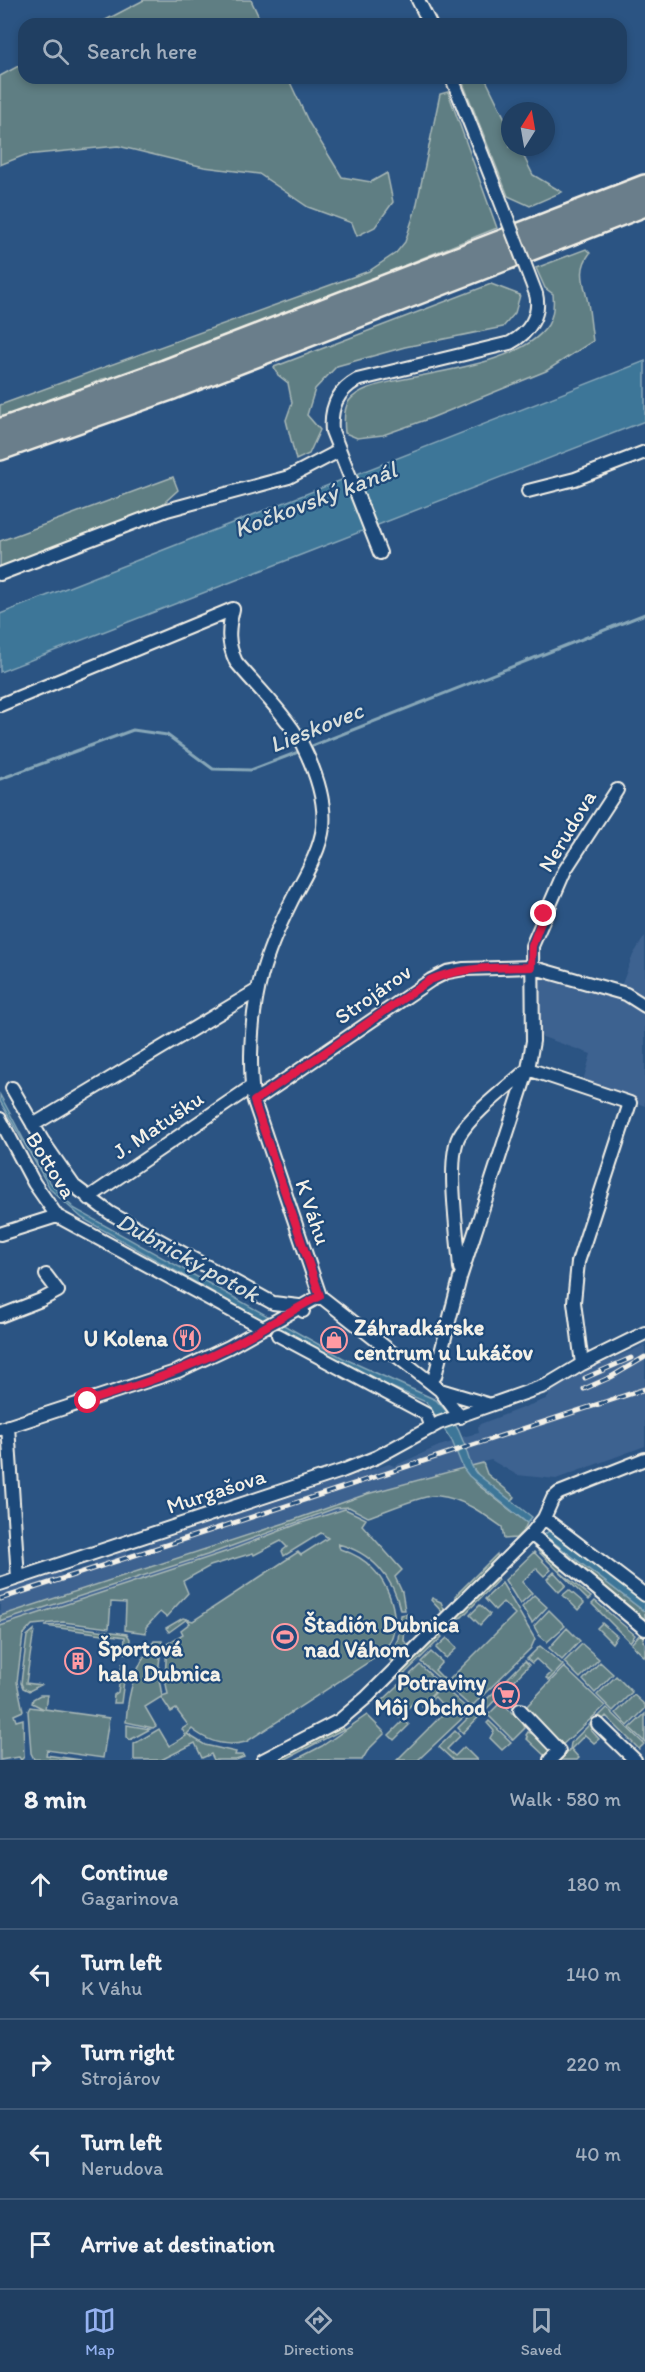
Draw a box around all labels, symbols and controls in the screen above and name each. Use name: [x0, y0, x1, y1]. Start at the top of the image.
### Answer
search box: [18, 18, 627, 84]
icon: search: [39, 35, 72, 68]
text: Search here: [87, 38, 197, 65]
north arrow: [501, 102, 555, 156]
water label: Kočkovský kanál: [230, 454, 403, 543]
water label: Lieskovec: [265, 695, 368, 759]
street label: Nerudova: [532, 785, 602, 877]
route end: [530, 900, 556, 926]
street label: Strojárov: [330, 958, 416, 1030]
street label: J. Matušku: [107, 1085, 209, 1165]
street label: Bottova: [20, 1127, 82, 1204]
street label: K Váhu: [289, 1176, 337, 1248]
water label: Dubnický potok: [112, 1206, 266, 1309]
place label: Záhradkárske centrum u Lukáčov: [354, 1314, 534, 1366]
restaurant icon: U Kolena: [172, 1323, 202, 1353]
place label: U Kolena: [83, 1325, 169, 1352]
shop icon: Záhradkárske centrum u Lukáčov: [319, 1325, 349, 1355]
route start: [74, 1387, 100, 1413]
street label: Murgašova: [163, 1462, 270, 1520]
place label: Štadión Dubnica nad Váhom: [303, 1611, 459, 1663]
sports icon: Štadión Dubnica nad Váhom: [270, 1622, 300, 1652]
place label: Športová hala Dubnica: [98, 1635, 221, 1687]
building icon: Športová hala Dubnica: [63, 1646, 93, 1676]
place label: Potraviny Môj Obchod: [374, 1669, 487, 1721]
supermarket icon: Potraviny Môj Obchod: [491, 1680, 521, 1710]
text: 8 min: [24, 1783, 86, 1815]
text: Walk · 580 m: [509, 1787, 621, 1811]
text: Continue: [81, 1859, 168, 1886]
icon: ahead: [24, 1868, 57, 1901]
text: 180 m: [567, 1872, 621, 1896]
text: Gagarinova: [81, 1886, 179, 1910]
text: Turn left: [81, 1949, 162, 1976]
icon: left: [24, 1958, 57, 1991]
text: 140 m: [566, 1962, 621, 1986]
text: K Váhu: [81, 1976, 142, 2000]
text: Turn right: [81, 2039, 175, 2066]
icon: right: [24, 2048, 57, 2081]
text: 220 m: [566, 2052, 621, 2076]
text: Strojárov: [81, 2066, 160, 2090]
text: Turn left: [81, 2129, 162, 2156]
icon: left: [24, 2138, 57, 2171]
text: 40 m: [575, 2142, 621, 2166]
text: Nerudova: [81, 2156, 163, 2180]
icon: arrive: [24, 2228, 57, 2261]
text: Arrive at destination: [81, 2231, 275, 2258]
tab: Map: [83, 2304, 116, 2359]
tab: Directions: [283, 2304, 354, 2359]
tab: Saved: [521, 2304, 562, 2359]

